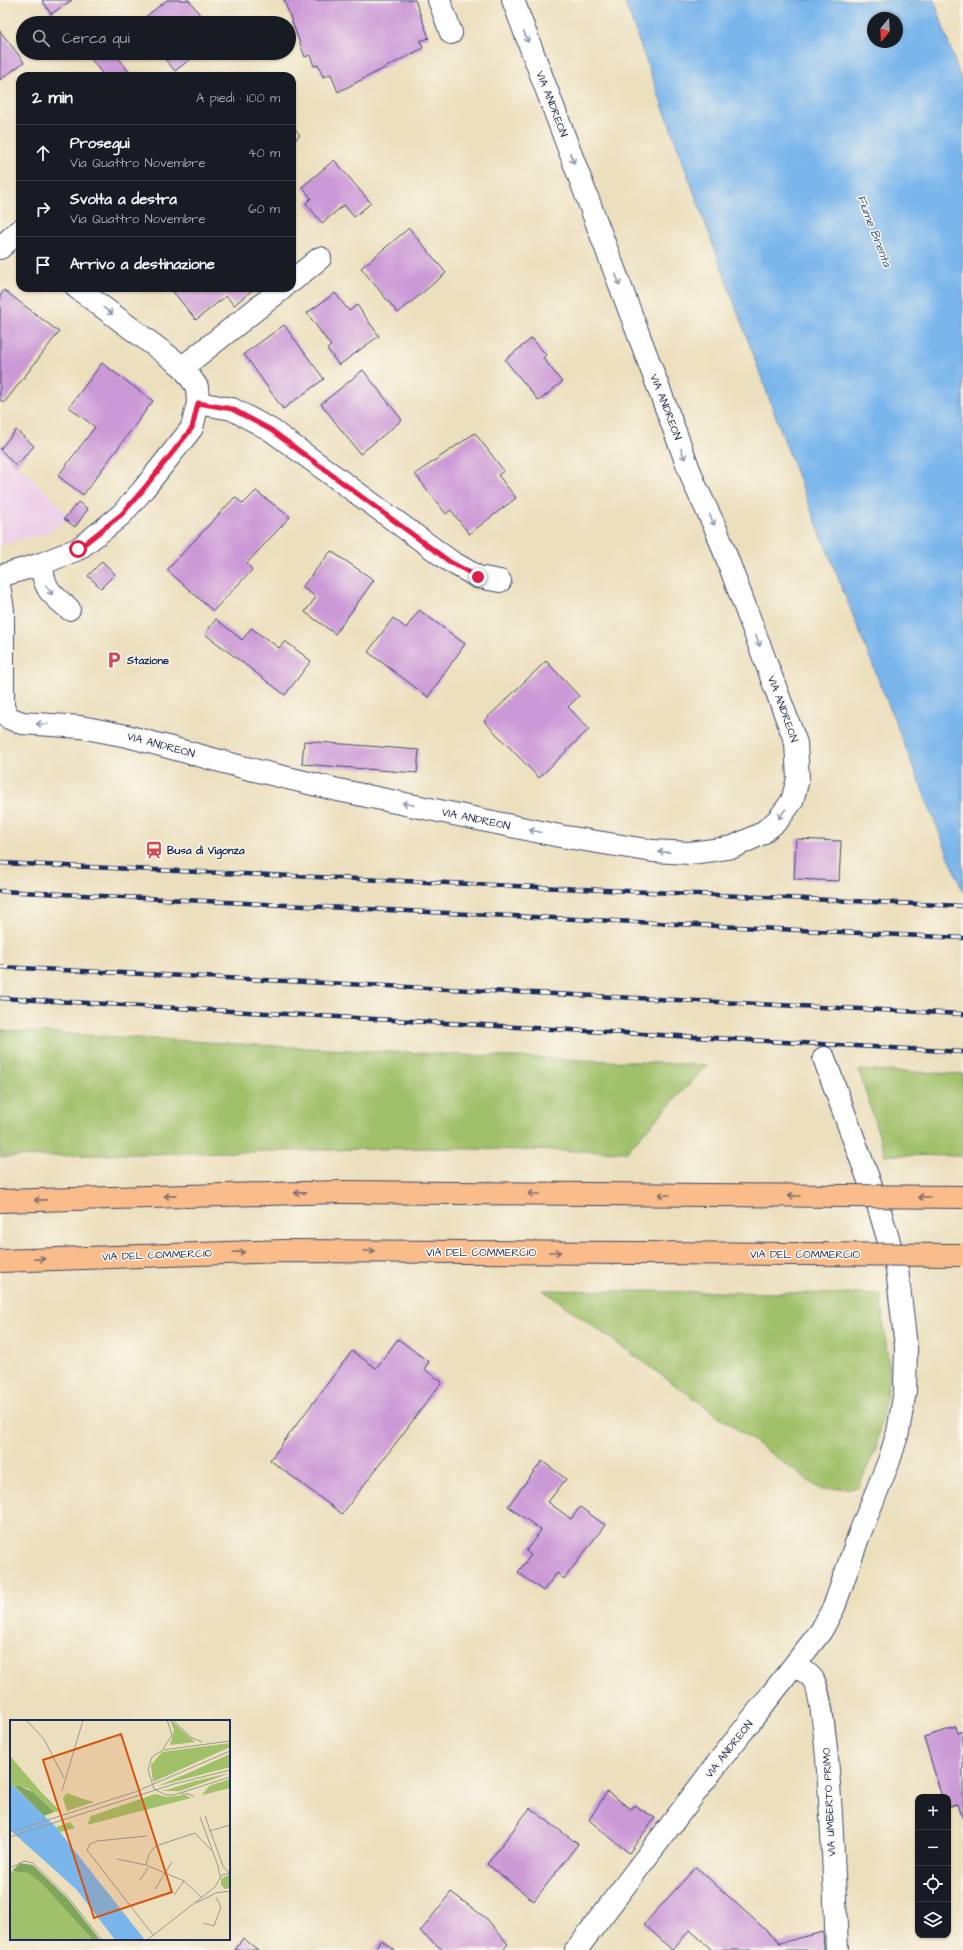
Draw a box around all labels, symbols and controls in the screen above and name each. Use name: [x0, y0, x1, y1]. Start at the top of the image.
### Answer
north arrow: [867, 12, 903, 48]
search box: [16, 16, 296, 60]
icon: search: [30, 27, 52, 49]
text: Cerca qui: [62, 28, 130, 49]
one-way arrow: [523, 30, 531, 42]
street label: VIA ANDREON: [533, 69, 572, 139]
text: 2 min: [32, 86, 73, 110]
text: A piedi · 100 m: [196, 89, 280, 107]
text: Prosegui: [70, 133, 130, 154]
icon: ahead: [32, 142, 54, 164]
text: 40 m: [248, 144, 280, 162]
one-way arrow: [569, 152, 577, 164]
text: Via Quattro Novembre: [70, 154, 205, 172]
text: Svolta a destra: [70, 189, 177, 210]
water label: Fiume Brenta: [853, 193, 896, 270]
icon: right: [32, 198, 54, 220]
text: 60 m: [248, 200, 280, 218]
text: Via Quattro Novembre: [70, 210, 205, 228]
icon: arrive: [32, 254, 54, 276]
text: Arrivo a destinazione: [70, 254, 215, 275]
one-way arrow: [614, 273, 622, 285]
one-way arrow: [103, 307, 114, 315]
street label: VIA ANDREON: [647, 372, 686, 442]
one-way arrow: [680, 447, 688, 459]
one-way arrow: [709, 514, 716, 526]
route start: [69, 540, 87, 558]
route end: [469, 568, 487, 586]
one-way arrow: [45, 584, 53, 595]
one-way arrow: [754, 635, 762, 647]
parking icon: Stazione: [104, 650, 124, 670]
place label: Stazione: [126, 653, 169, 668]
street label: VIA ANDREON: [764, 674, 802, 744]
one-way arrow: [36, 720, 49, 728]
street label: VIA ANDREON: [125, 729, 197, 761]
one-way arrow: [402, 800, 415, 808]
street label: VIA ANDREON: [440, 804, 512, 834]
one-way arrow: [778, 808, 786, 819]
one-way arrow: [529, 827, 542, 835]
station icon: Busa di Vigonza: [144, 840, 164, 860]
place label: Busa di Vigonza: [167, 843, 245, 860]
one-way arrow: [658, 848, 671, 856]
one-way arrow: [294, 1189, 307, 1197]
one-way arrow: [528, 1190, 541, 1198]
one-way arrow: [658, 1191, 671, 1199]
one-way arrow: [788, 1192, 801, 1200]
one-way arrow: [164, 1193, 177, 1200]
one-way arrow: [918, 1193, 931, 1201]
one-way arrow: [34, 1196, 47, 1204]
street label: VIA DEL COMMERCIO: [426, 1245, 537, 1260]
street label: VIA DEL COMMERCIO: [102, 1246, 213, 1264]
one-way arrow: [362, 1247, 375, 1255]
street label: VIA DEL COMMERCIO: [750, 1247, 861, 1262]
one-way arrow: [548, 1248, 561, 1256]
one-way arrow: [232, 1249, 245, 1256]
one-way arrow: [32, 1255, 45, 1263]
street label: VIA ANDREON: [702, 1717, 756, 1781]
inset map: [10, 1720, 230, 1940]
street label: VIA UMBERTO PRIMO: [819, 1747, 839, 1857]
map controls: [915, 1794, 951, 1938]
button: +: [915, 1794, 951, 1830]
button: −: [915, 1830, 951, 1866]
button: locate: [915, 1866, 951, 1902]
button: layers: [915, 1902, 951, 1938]

